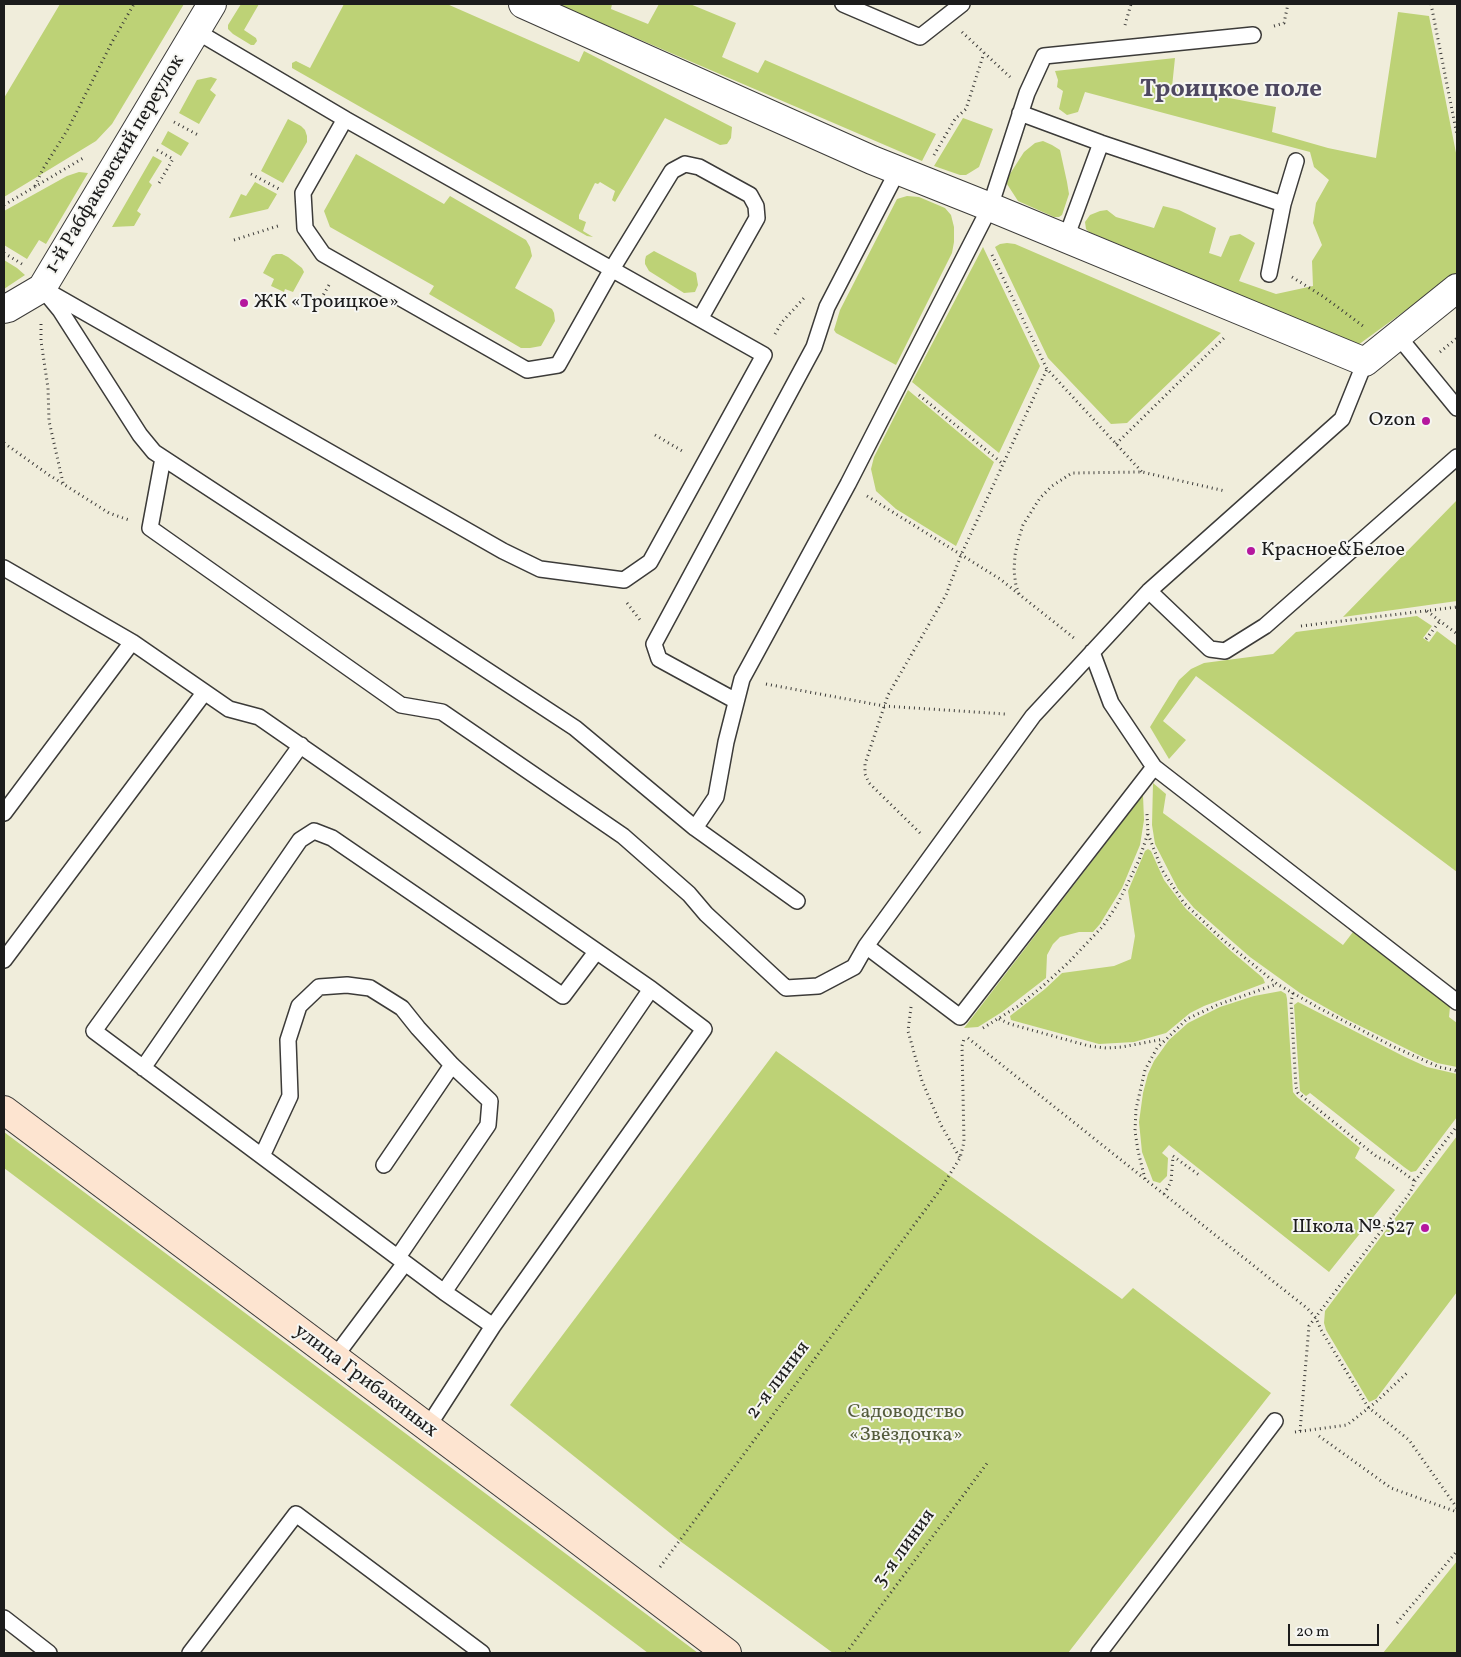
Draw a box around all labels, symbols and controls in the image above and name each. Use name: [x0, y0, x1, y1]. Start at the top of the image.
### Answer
street label: 1-й Рабфаковский переулок: [41, 51, 191, 279]
district label: Троицкое поле: [1140, 76, 1322, 106]
place label: ЖК «Троицкое»: [254, 291, 399, 315]
marker: ЖК «Троицкое»: [238, 297, 250, 309]
place label: Ozon: [1369, 409, 1416, 433]
marker: Ozon: [1420, 415, 1432, 427]
place label: Красное&Белое: [1261, 539, 1405, 563]
marker: Красное&Белое: [1245, 545, 1257, 557]
place label: Школа № 527: [1292, 1216, 1415, 1240]
marker: Школа № 527: [1419, 1222, 1431, 1234]
street label: улица Грибакиных: [288, 1320, 442, 1444]
street label: 2-я линия: [742, 1337, 816, 1425]
park label: Садоводство «Звёздочка»: [848, 1401, 964, 1448]
street label: 3-я линия: [869, 1505, 941, 1593]
scale bar: [1291, 1614, 1382, 1646]
text: 20 m: [1296, 1622, 1329, 1643]

